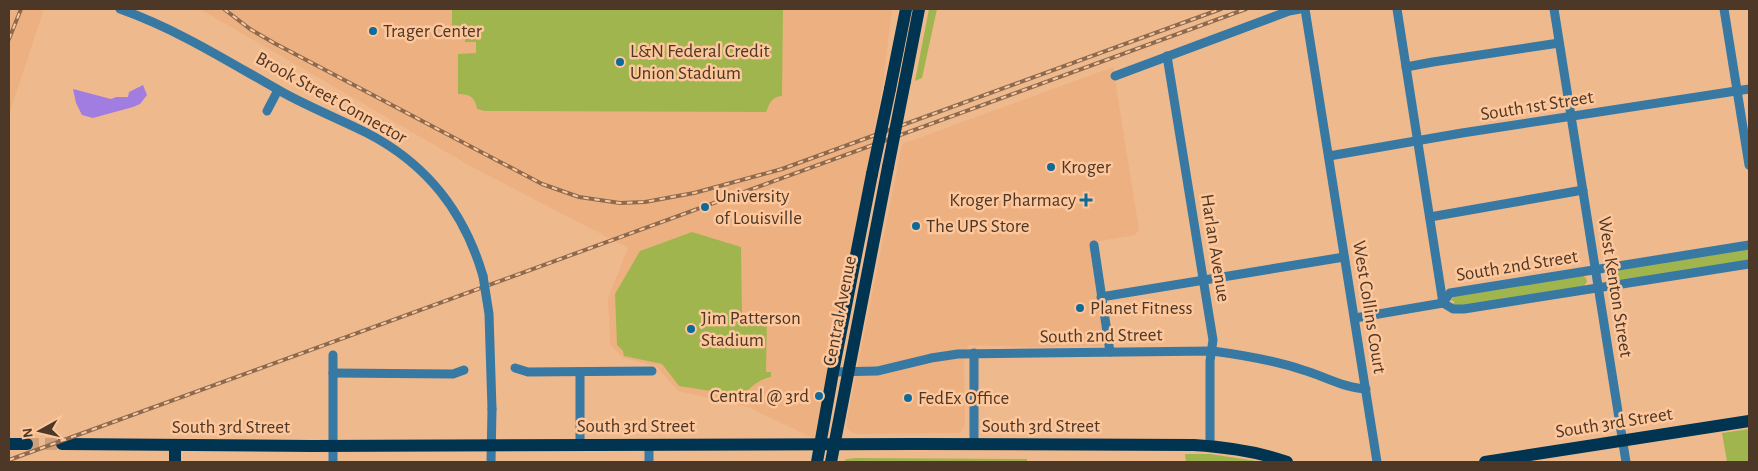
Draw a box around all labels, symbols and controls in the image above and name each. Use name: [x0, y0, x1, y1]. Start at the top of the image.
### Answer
place label: Trager Center: [383, 22, 482, 41]
marker: Trager Center: [367, 25, 379, 37]
place label: L&N Federal Credit Union Stadium: [630, 42, 770, 83]
street label: Brook Street Connector: [252, 49, 410, 147]
marker: L&N Federal Credit Union Stadium: [614, 56, 626, 68]
street label: South 1st Street: [1479, 88, 1595, 124]
place label: Kroger: [1061, 158, 1111, 177]
marker: Kroger: [1045, 161, 1057, 173]
place label: University of Louisville: [715, 187, 802, 228]
place label: Kroger Pharmacy: [949, 191, 1076, 210]
street label: Harlan Avenue: [1197, 193, 1233, 303]
marker: Kroger Pharmacy: [1080, 194, 1092, 206]
marker: University of Louisville: [699, 201, 711, 213]
street label: West Kenton Street: [1594, 215, 1636, 359]
place label: The UPS Store: [926, 217, 1030, 236]
marker: The UPS Store: [910, 220, 922, 232]
street label: West Collins Court: [1349, 239, 1389, 375]
street label: South 2nd Street: [1455, 247, 1579, 285]
street label: Central Avenue: [820, 254, 860, 368]
place label: Planet Fitness: [1090, 299, 1192, 318]
marker: Planet Fitness: [1074, 302, 1086, 314]
place label: Jim Patterson Stadium: [701, 309, 801, 350]
marker: Jim Patterson Stadium: [685, 323, 697, 335]
street label: South 2nd Street: [1039, 325, 1163, 347]
place label: Central @ 3rd: [710, 387, 809, 406]
place label: FedEx Office: [918, 389, 1009, 408]
marker: Central @ 3rd: [813, 390, 825, 402]
marker: FedEx Office: [902, 392, 914, 404]
street label: South 3rd Street: [1554, 404, 1674, 442]
north arrow: [15, 406, 65, 456]
street label: South 3rd Street: [577, 417, 695, 436]
street label: South 3rd Street: [982, 417, 1100, 436]
street label: South 3rd Street: [172, 418, 290, 437]
text: N: [21, 427, 36, 438]

